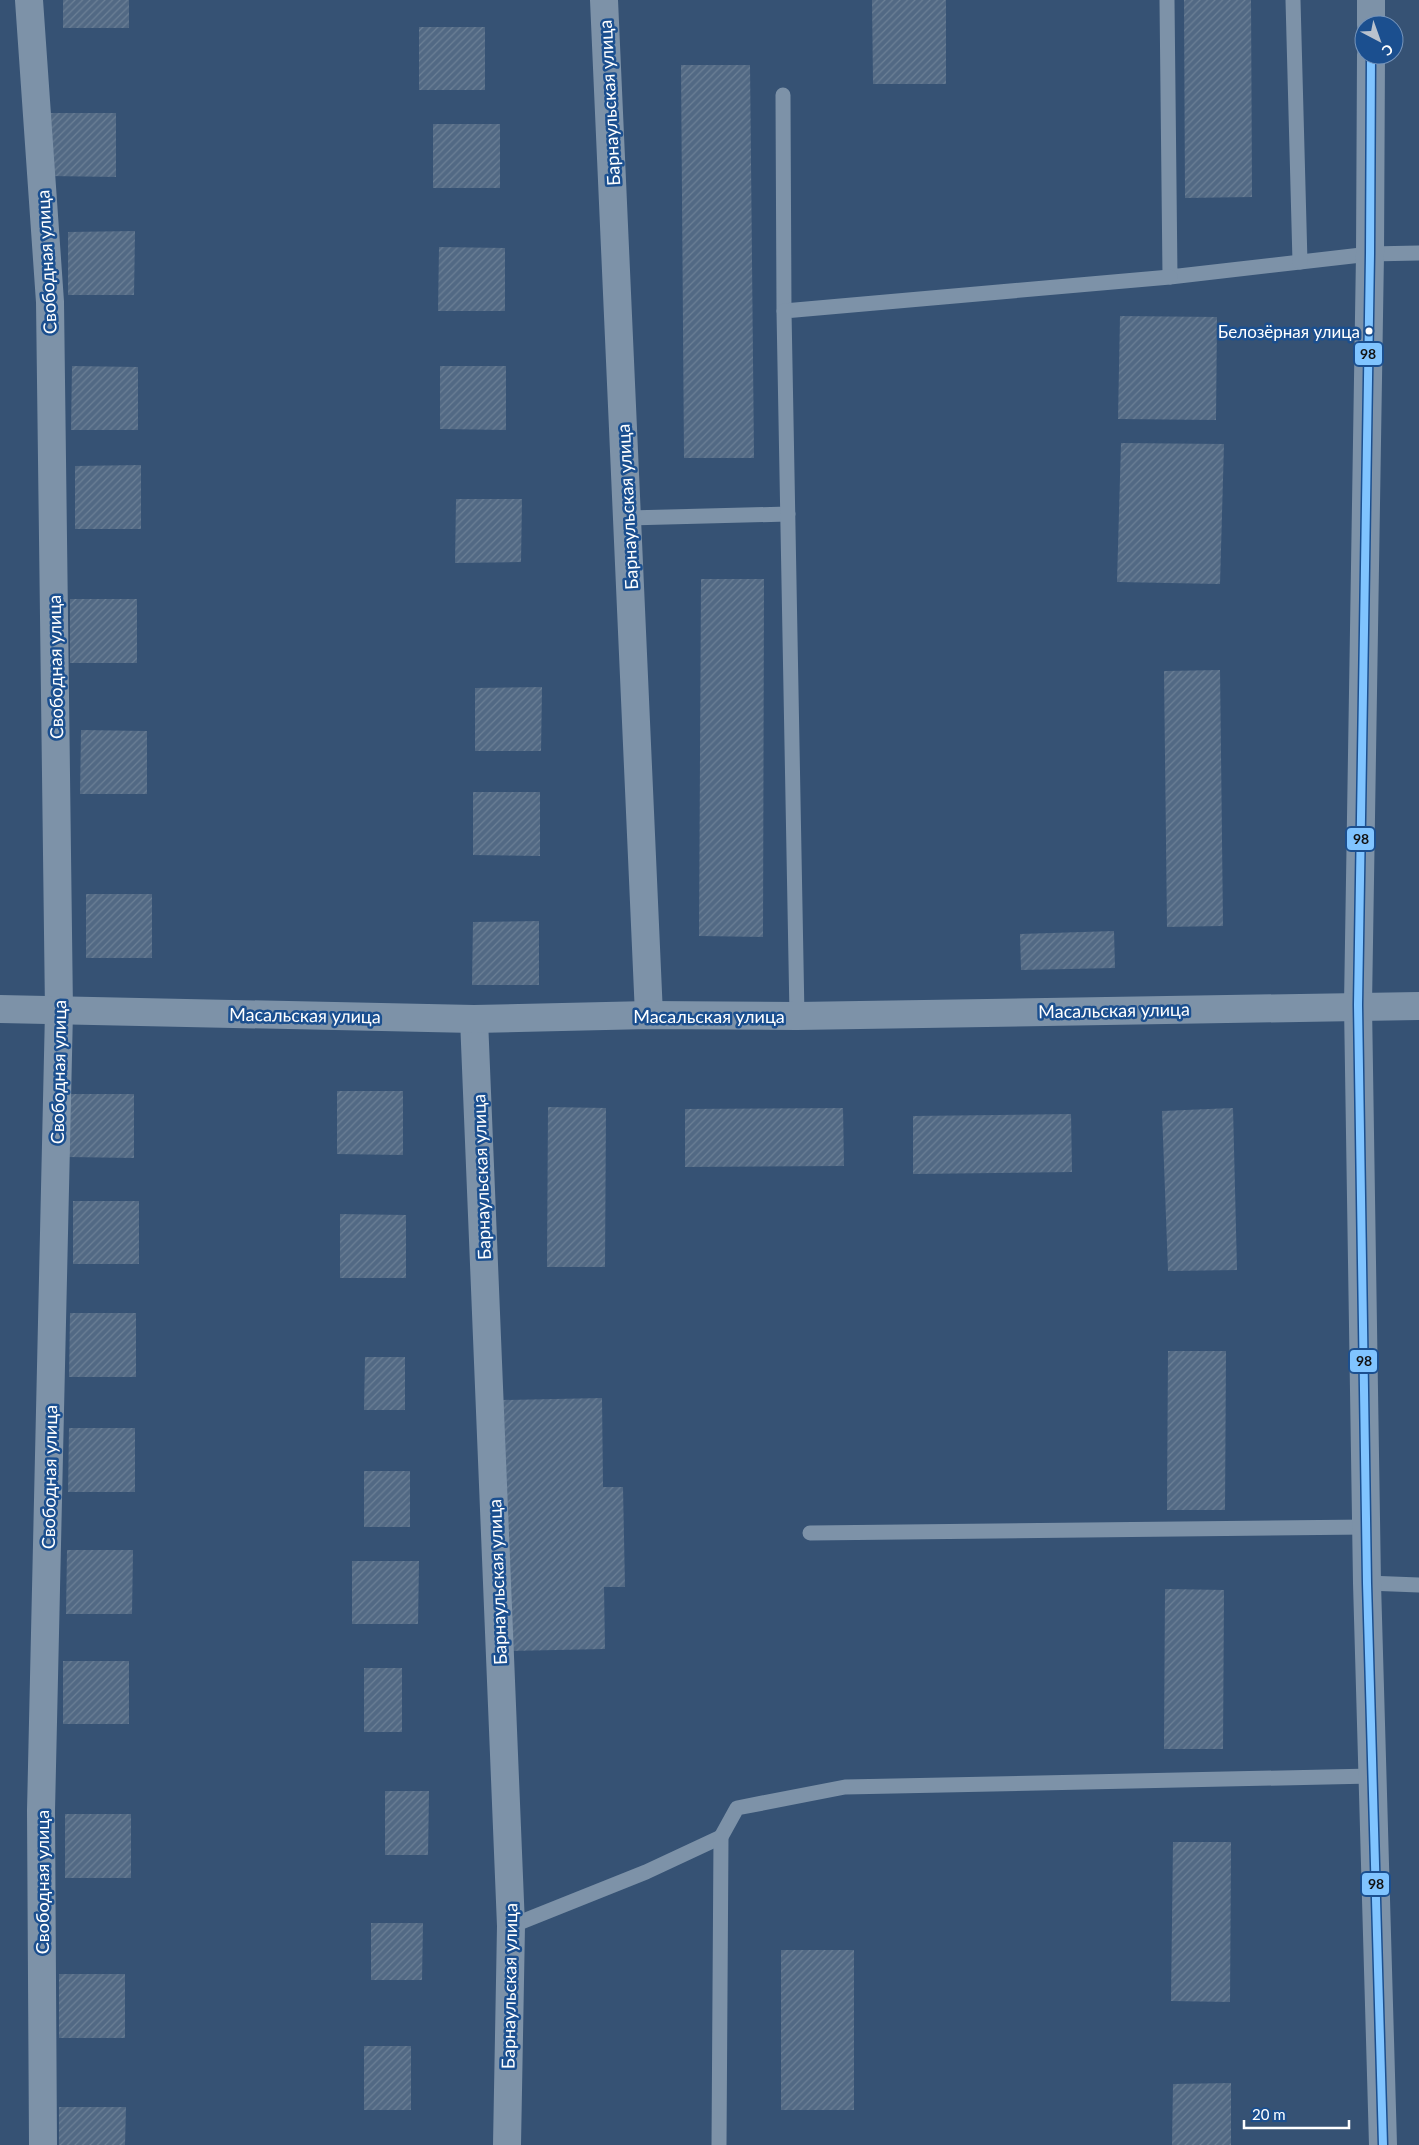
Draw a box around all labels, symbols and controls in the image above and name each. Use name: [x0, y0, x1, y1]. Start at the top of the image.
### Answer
north arrow: [1354, 15, 1404, 65]
street label: Барнаульская улица: [594, 19, 624, 187]
text: С: [1378, 41, 1397, 60]
street label: Свободная улица: [31, 189, 61, 335]
place label: Белозёрная улица: [1218, 321, 1360, 342]
marker: Белозёрная улица: [1364, 326, 1374, 336]
line badge: 98: [1354, 342, 1383, 366]
text: 98: [1360, 345, 1376, 362]
street label: Барнаульская улица: [612, 423, 642, 591]
street label: Свободная улица: [43, 595, 67, 739]
line badge: 98: [1346, 827, 1375, 851]
text: 98: [1353, 830, 1369, 847]
street label: Масальская улица: [1038, 998, 1190, 1022]
street label: Свободная улица: [46, 1000, 70, 1144]
street label: Масальская улица: [229, 1003, 381, 1027]
street label: Масальская улица: [633, 1005, 785, 1027]
street label: Барнаульская улица: [467, 1094, 495, 1260]
line badge: 98: [1349, 1349, 1378, 1373]
text: 98: [1356, 1352, 1372, 1369]
street label: Свободная улица: [37, 1405, 61, 1549]
street label: Барнаульская улица: [483, 1499, 511, 1665]
street label: Свободная улица: [31, 1810, 53, 1954]
line badge: 98: [1361, 1872, 1390, 1896]
text: 98: [1368, 1875, 1384, 1892]
street label: Барнаульская улица: [497, 1903, 521, 2069]
scale bar: [1244, 2098, 1349, 2130]
text: 20 m: [1252, 2105, 1286, 2123]

